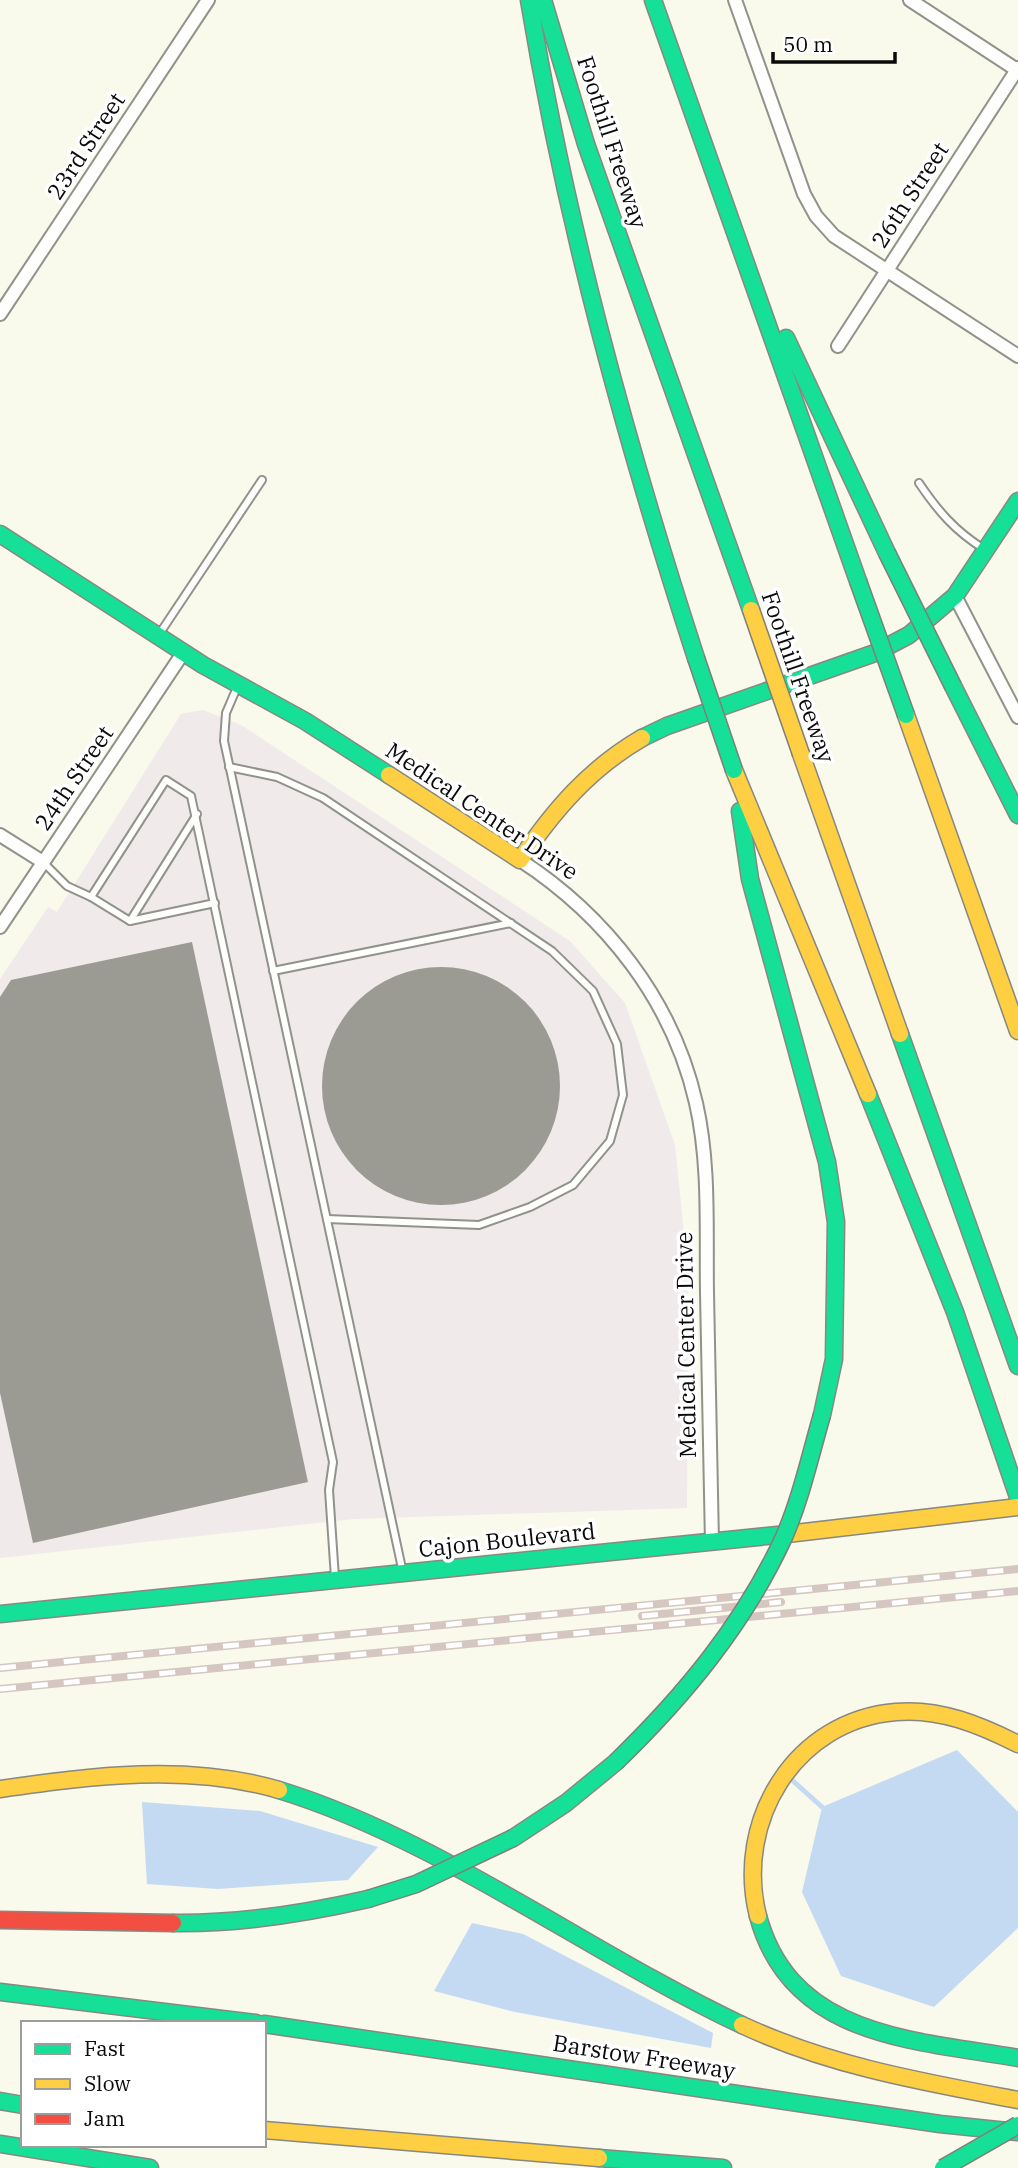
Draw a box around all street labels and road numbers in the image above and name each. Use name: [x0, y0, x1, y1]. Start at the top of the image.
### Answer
street label: Foothill Freeway: [571, 52, 655, 232]
street label: 23rd Street: [39, 86, 131, 205]
street label: 26th Street: [864, 136, 954, 253]
street label: Foothill Freeway: [756, 587, 843, 767]
street label: 24th Street: [27, 719, 119, 836]
street label: Medical Center Drive: [380, 734, 585, 886]
street label: Medical Center Drive: [668, 1232, 702, 1458]
street label: Cajon Boulevard: [417, 1515, 597, 1563]
street label: Barstow Freeway: [551, 2027, 738, 2085]

